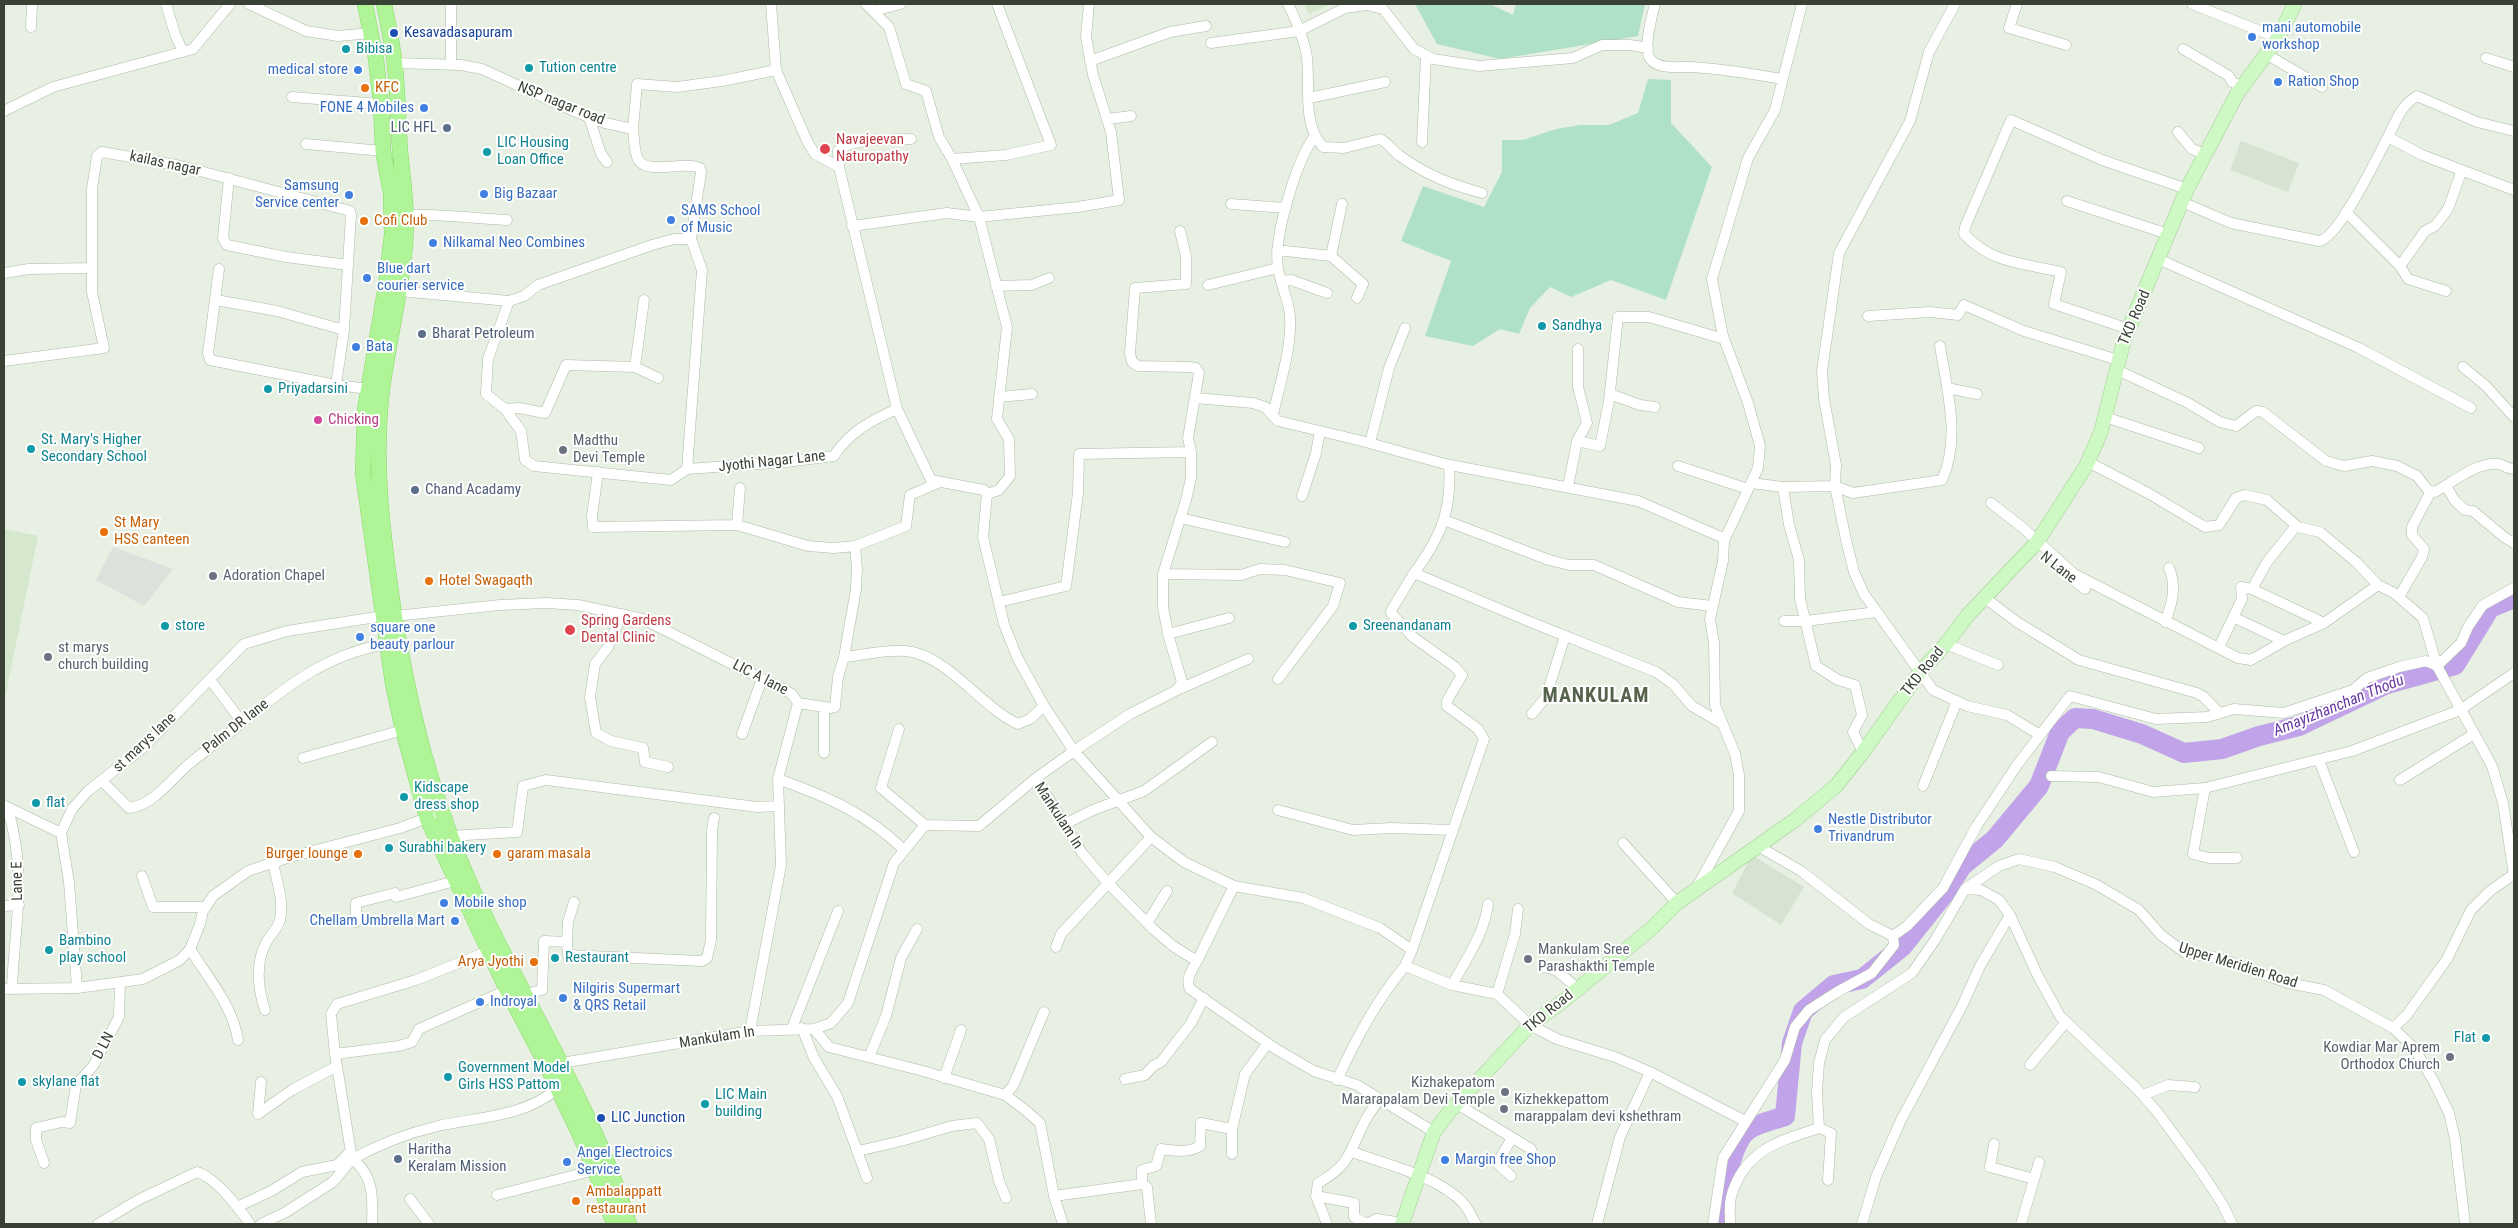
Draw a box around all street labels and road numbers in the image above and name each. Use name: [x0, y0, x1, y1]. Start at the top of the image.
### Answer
street label: NSP nagar road: [515, 78, 607, 130]
street label: kailas nagar: [128, 148, 202, 180]
street label: TKD Road: [2115, 288, 2155, 348]
street label: Jyothi Nagar Lane: [718, 447, 826, 477]
street label: N Lane: [2036, 548, 2080, 588]
street label: TKD Road: [1898, 644, 1948, 700]
street label: LIC A lane: [729, 656, 791, 700]
street label: Palm DR lane: [200, 696, 272, 758]
street label: st marys lane: [110, 709, 180, 777]
street label: Mankulam ln: [1030, 779, 1086, 853]
street label: Lane E: [9, 861, 27, 901]
street label: Upper Meridien Road: [2176, 939, 2300, 993]
street label: TKD Road: [1521, 987, 1577, 1037]
street label: Mankulam ln: [678, 1023, 756, 1053]
street label: D LN: [89, 1029, 119, 1063]

